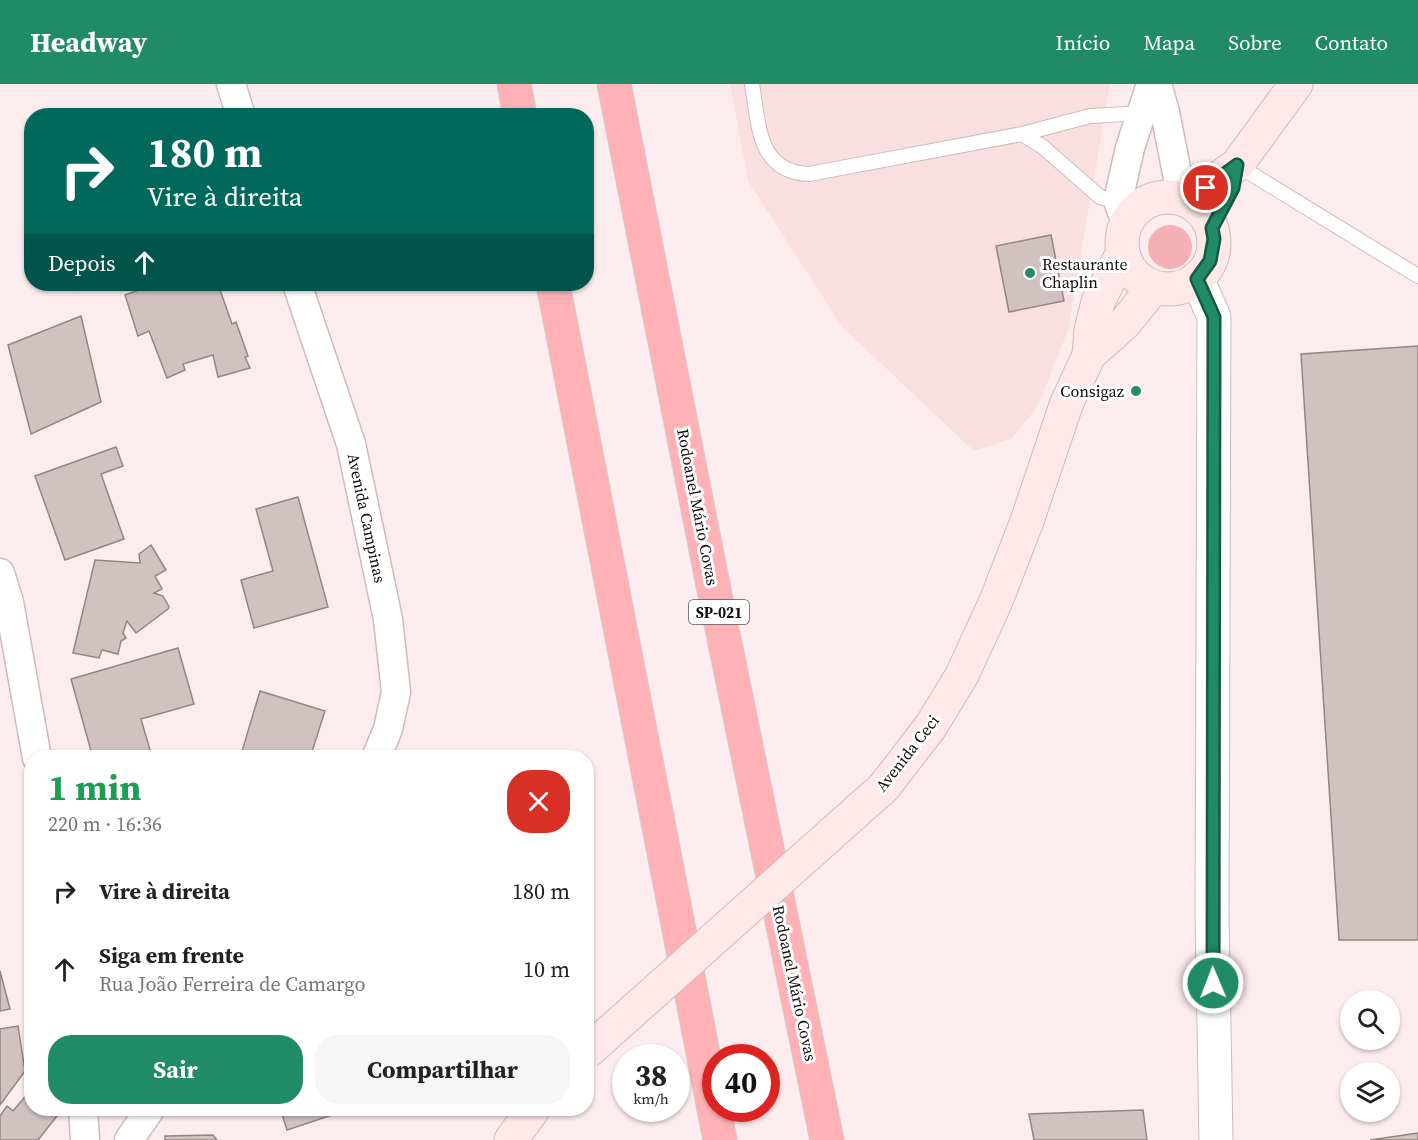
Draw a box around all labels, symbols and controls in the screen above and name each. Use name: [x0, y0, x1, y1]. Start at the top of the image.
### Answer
text: Headway: [30, 23, 147, 61]
text: Início: [1056, 28, 1110, 57]
text: Mapa: [1143, 28, 1195, 57]
text: Sobre: [1228, 28, 1282, 57]
text: Contato: [1315, 28, 1388, 57]
text: 180 m: [147, 123, 262, 181]
icon: right: [48, 132, 126, 210]
pin: [1180, 162, 1231, 213]
icon: arrive: [1189, 171, 1222, 204]
text: Vire à direita: [147, 178, 303, 215]
icon: ahead: [128, 246, 161, 279]
text: Depois: [48, 248, 116, 278]
place label: Restaurante Chaplin: [1042, 253, 1128, 293]
marker: Restaurante Chaplin: [1023, 266, 1037, 280]
place label: Consigaz: [1060, 380, 1124, 402]
marker: Consigaz: [1129, 384, 1143, 398]
street label: Rodoanel Mário Covas: [672, 427, 724, 587]
street label: Avenida Campinas: [343, 451, 391, 585]
road number: SP-021: [689, 600, 749, 624]
street label: Avenida Ceci: [870, 710, 944, 796]
text: 1 min: [48, 763, 141, 812]
button: close: [507, 770, 570, 833]
text: 220 m · 16:36: [48, 810, 162, 838]
icon: right: [48, 875, 81, 908]
text: Vire à direita: [99, 876, 230, 906]
text: 180 m: [512, 876, 570, 906]
street label: Rodoanel Mário Covas: [768, 903, 822, 1063]
text: Siga em frente: [99, 940, 244, 970]
position arrow: [1181, 951, 1245, 1015]
icon: ahead: [48, 953, 81, 986]
text: 10 m: [523, 954, 570, 984]
text: Rua João Ferreira de Camargo: [99, 970, 366, 998]
map controls: [1340, 990, 1400, 1122]
button: search: [1340, 990, 1400, 1050]
button: Sair: [48, 1035, 303, 1104]
button: Compartilhar: [315, 1035, 570, 1104]
speed limit sign: 40: [702, 1044, 780, 1122]
text: 38: [635, 1055, 667, 1096]
button: layers: [1340, 1062, 1400, 1122]
text: km/h: [633, 1088, 669, 1109]

